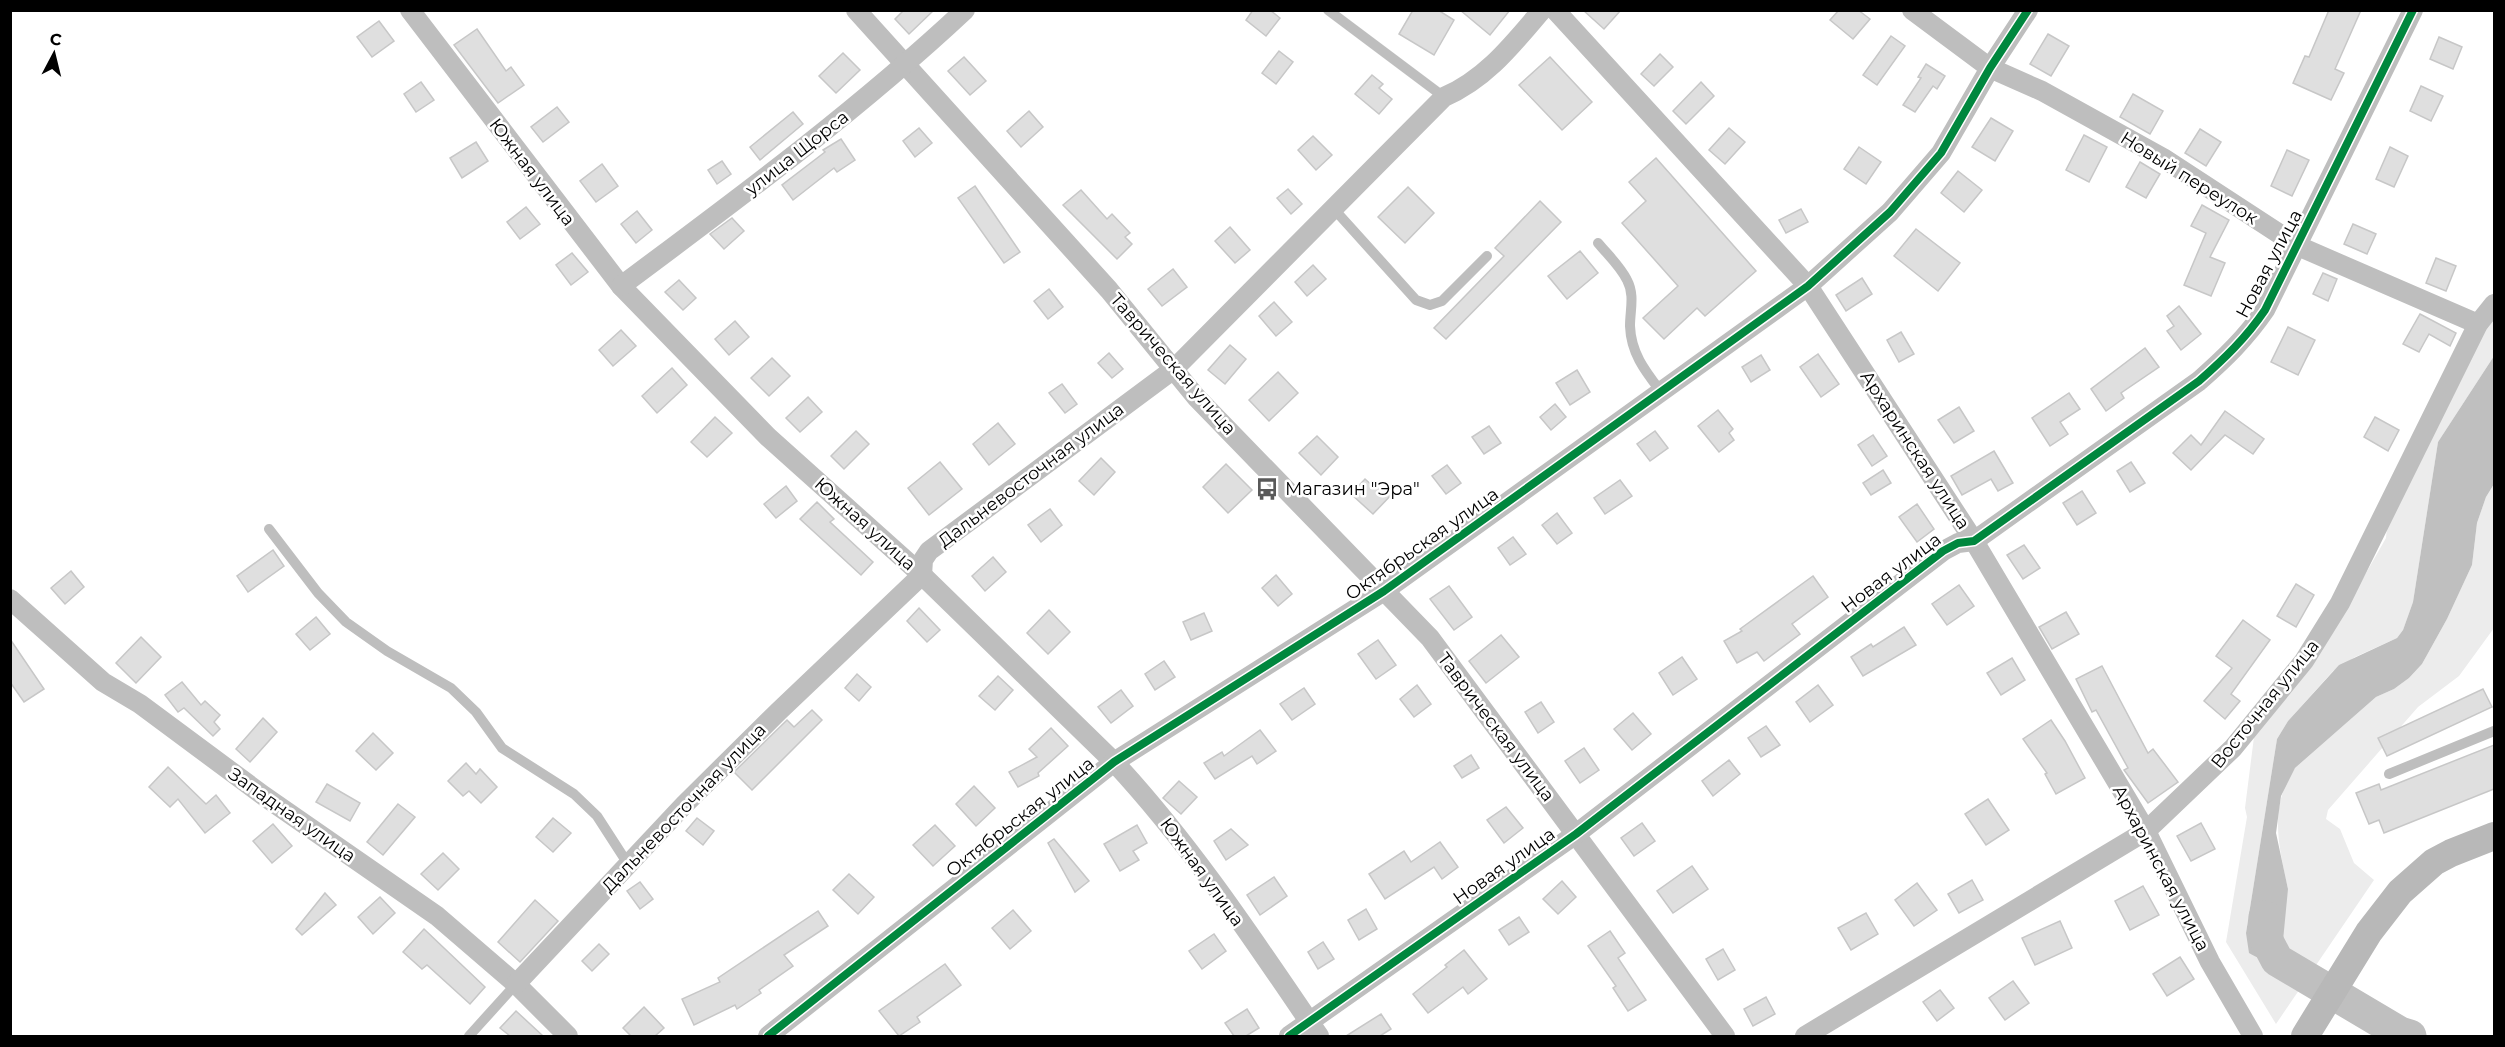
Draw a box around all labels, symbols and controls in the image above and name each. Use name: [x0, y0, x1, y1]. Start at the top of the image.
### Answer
north arrow: [24, 24, 84, 84]
text: С: [49, 29, 63, 50]
street label: улица Щорса: [740, 106, 853, 201]
street label: Южная улица: [484, 114, 580, 230]
street label: Новый переулок: [2116, 127, 2262, 229]
street label: Новая улица: [2231, 206, 2307, 322]
street label: Таврическая улица: [1105, 289, 1241, 439]
street label: Архаринская улица: [1855, 367, 1975, 533]
street label: Дальневосточная улица: [934, 398, 1128, 552]
street label: Южная улица: [810, 473, 920, 575]
bus stop icon: Магазин "Эра": [1254, 476, 1280, 502]
place label: Магазин "Эра": [1285, 478, 1420, 500]
street label: Октябрьская улица: [1341, 483, 1503, 605]
street label: Новая улица: [1837, 528, 1945, 618]
street label: Восточная улица: [2206, 635, 2324, 773]
street label: Таврическая улица: [1433, 648, 1559, 806]
street label: Дальневосточная улица: [597, 719, 771, 897]
street label: Октябрьская улица: [942, 752, 1098, 882]
street label: Западная улица: [224, 763, 360, 867]
street label: Архаринская улица: [2108, 781, 2214, 955]
street label: Южная улица: [1155, 813, 1249, 931]
street label: Новая улица: [1449, 823, 1559, 909]

